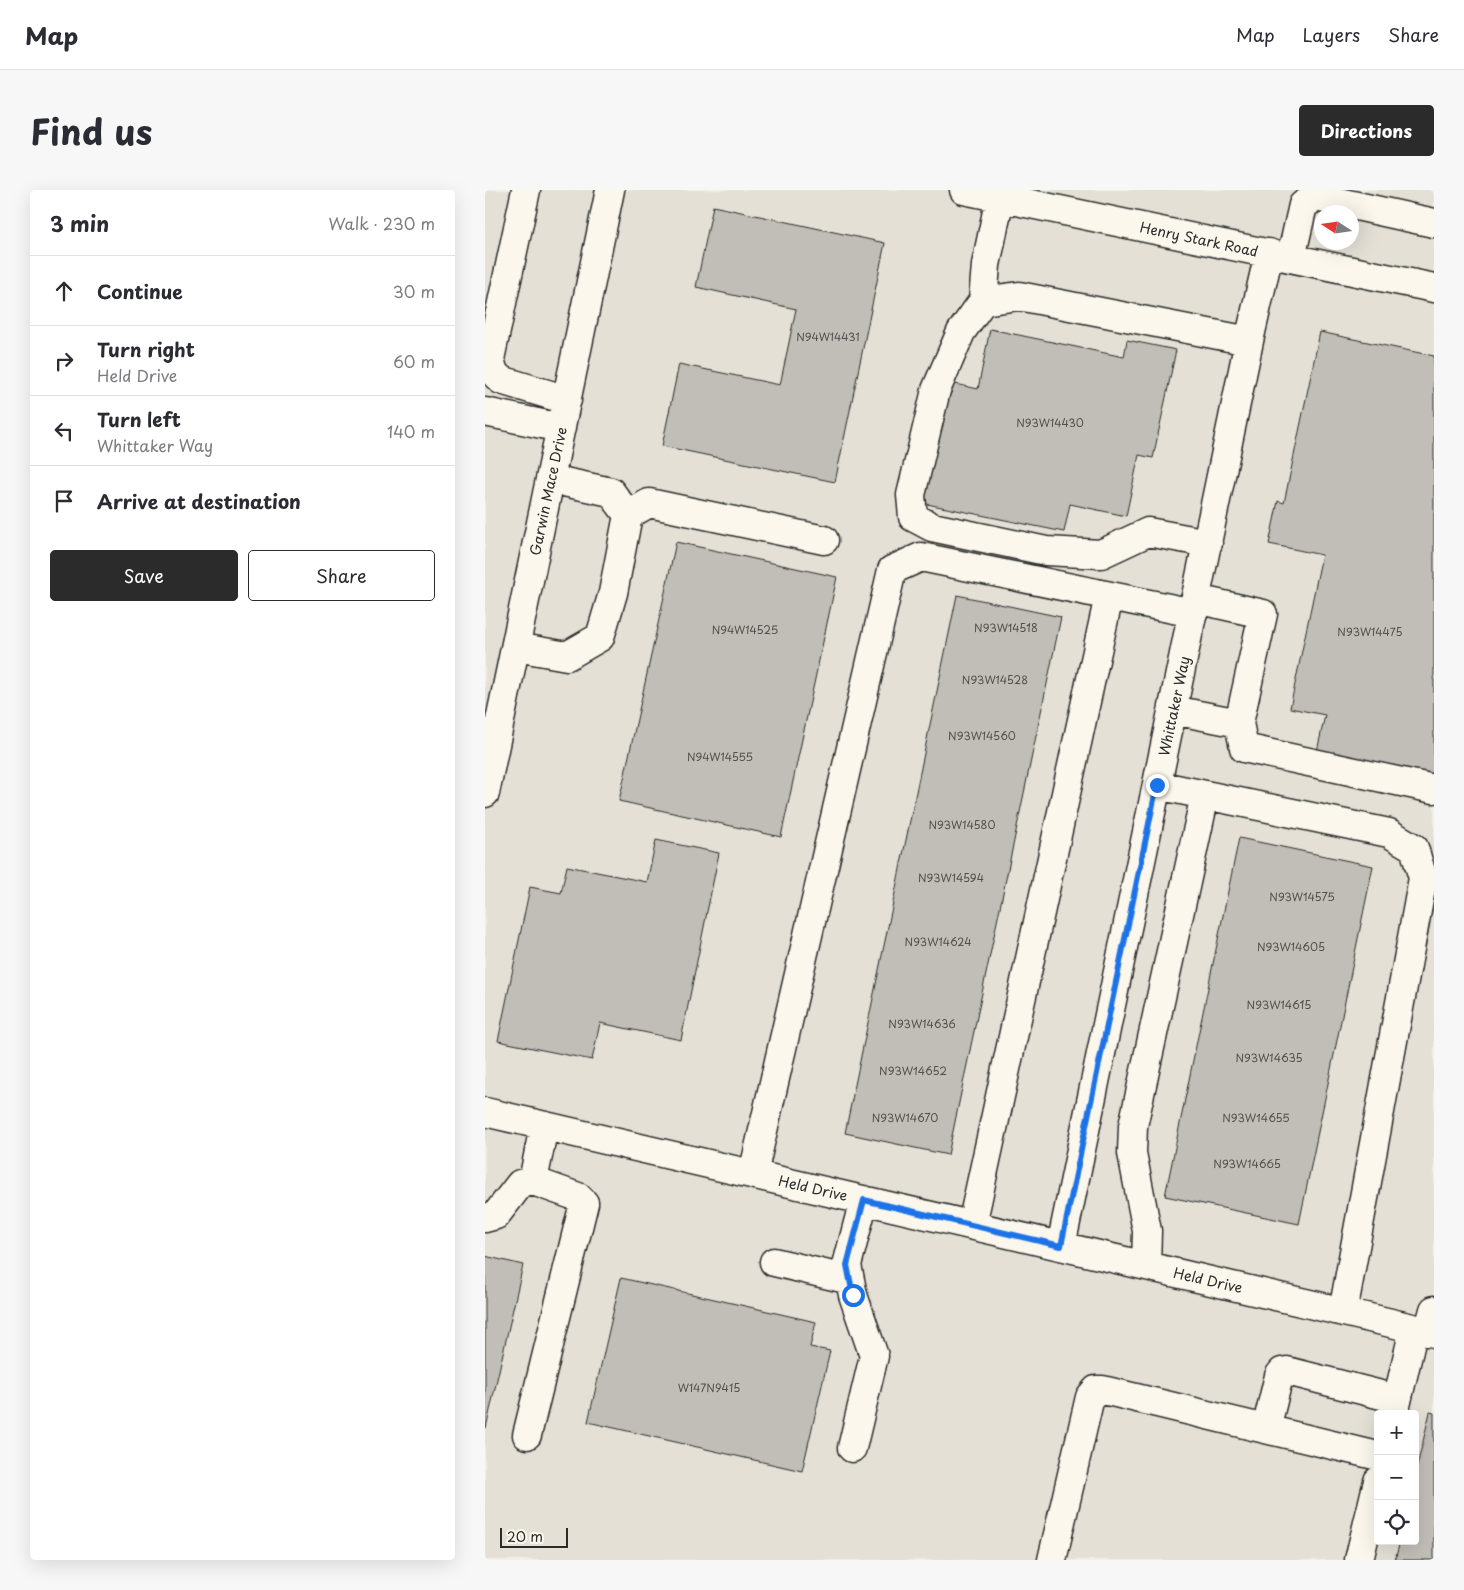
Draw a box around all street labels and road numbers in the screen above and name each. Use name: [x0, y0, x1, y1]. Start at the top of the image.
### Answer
street label: Henry Stark Road: [1138, 216, 1260, 262]
street label: Garwin Mace Drive: [524, 425, 572, 557]
street label: Whittaker Way: [1153, 654, 1195, 758]
street label: Held Drive: [776, 1170, 850, 1206]
street label: Held Drive: [1171, 1262, 1245, 1298]

